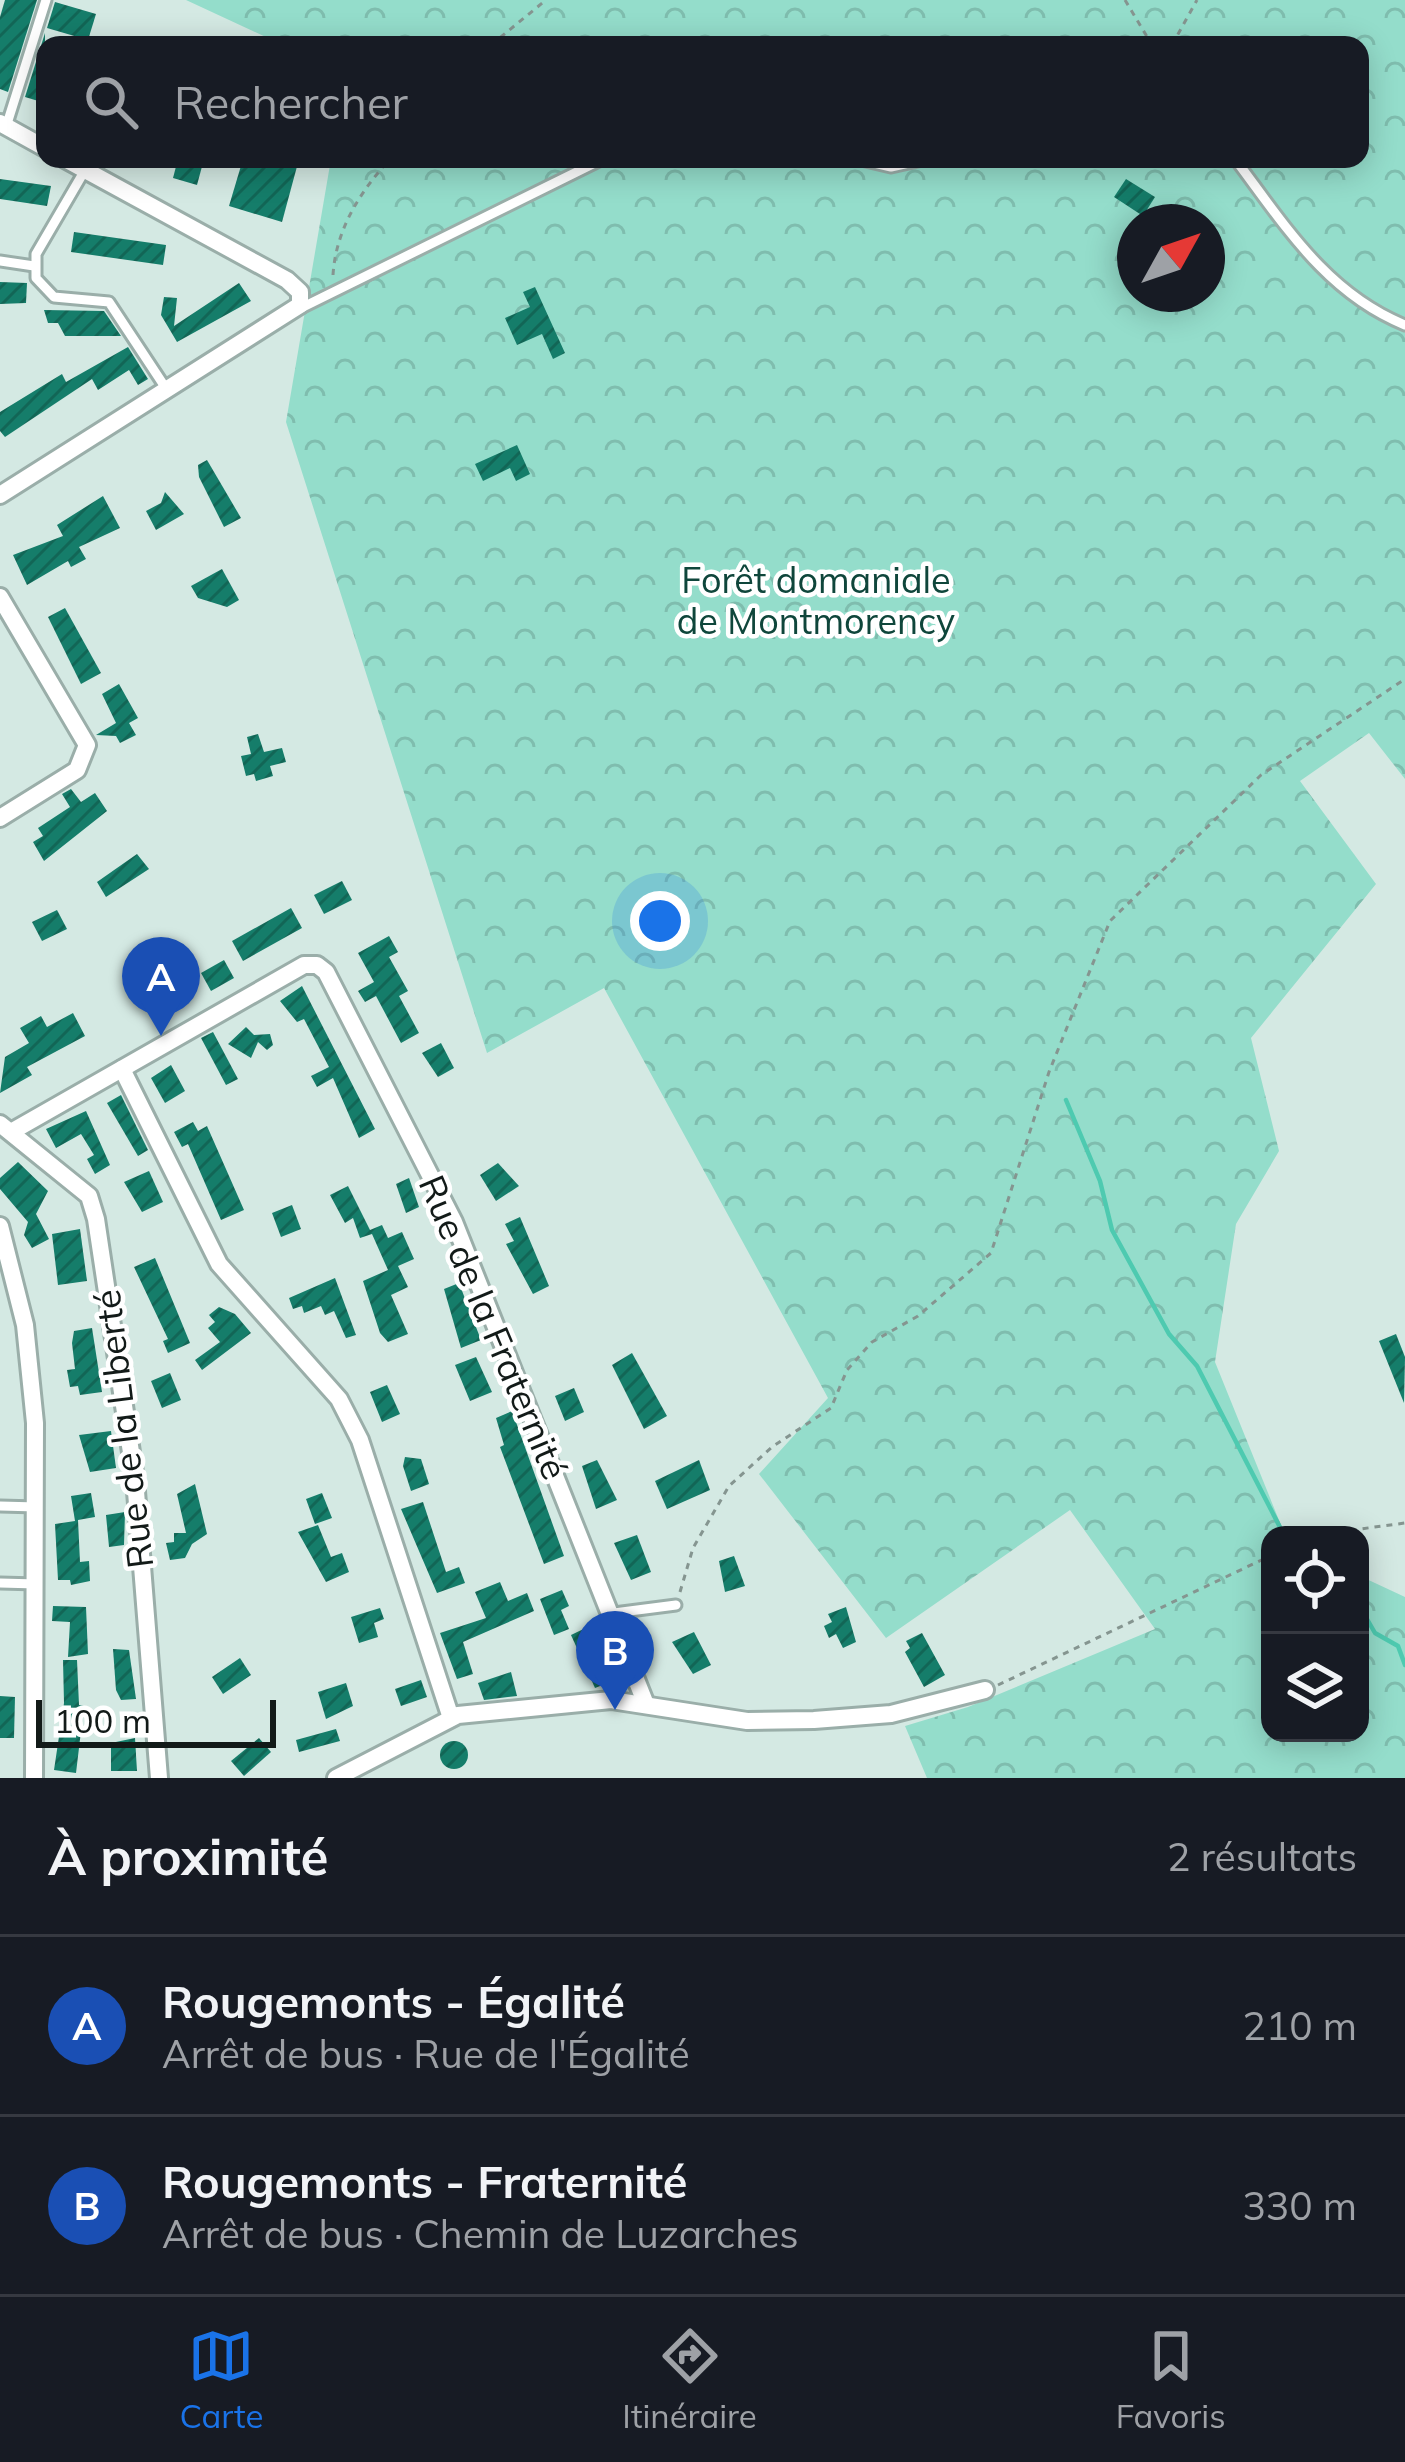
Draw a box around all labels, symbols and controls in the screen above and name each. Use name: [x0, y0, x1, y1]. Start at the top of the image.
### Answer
search box: [36, 36, 1369, 168]
icon: search: [78, 69, 144, 135]
text: Rechercher: [174, 74, 408, 130]
north arrow: [1117, 204, 1225, 312]
park label: Forêt domaniale de Montmorency: [677, 557, 955, 643]
your location: [630, 891, 690, 951]
pin: A: [122, 937, 200, 1036]
street label: Rue de la Fraternité: [410, 1168, 578, 1486]
street label: Rue de la Liberté: [84, 1287, 162, 1571]
map controls: [1261, 1526, 1369, 1742]
button: locate: [1261, 1526, 1369, 1634]
pin: B: [576, 1611, 654, 1710]
button: layers: [1261, 1634, 1369, 1742]
scale bar: [36, 1694, 276, 1747]
text: 100 m: [54, 1700, 151, 1741]
text: À proximité: [48, 1824, 329, 1888]
text: 2 résultats: [1167, 1832, 1357, 1881]
text: Rougemonts - Égalité: [162, 1973, 625, 2029]
text: A: [72, 2001, 102, 2050]
text: 210 m: [1242, 2001, 1357, 2050]
text: Arrêt de bus · Rue de l'Égalité: [162, 2029, 690, 2078]
text: Rougemonts - Fraternité: [162, 2153, 688, 2209]
text: B: [74, 2181, 100, 2230]
text: 330 m: [1242, 2181, 1357, 2230]
text: Arrêt de bus · Chemin de Luzarches: [162, 2209, 799, 2258]
tab: Carte: [179, 2323, 263, 2436]
tab: Itinéraire: [622, 2323, 757, 2436]
tab: Favoris: [1116, 2323, 1226, 2436]

